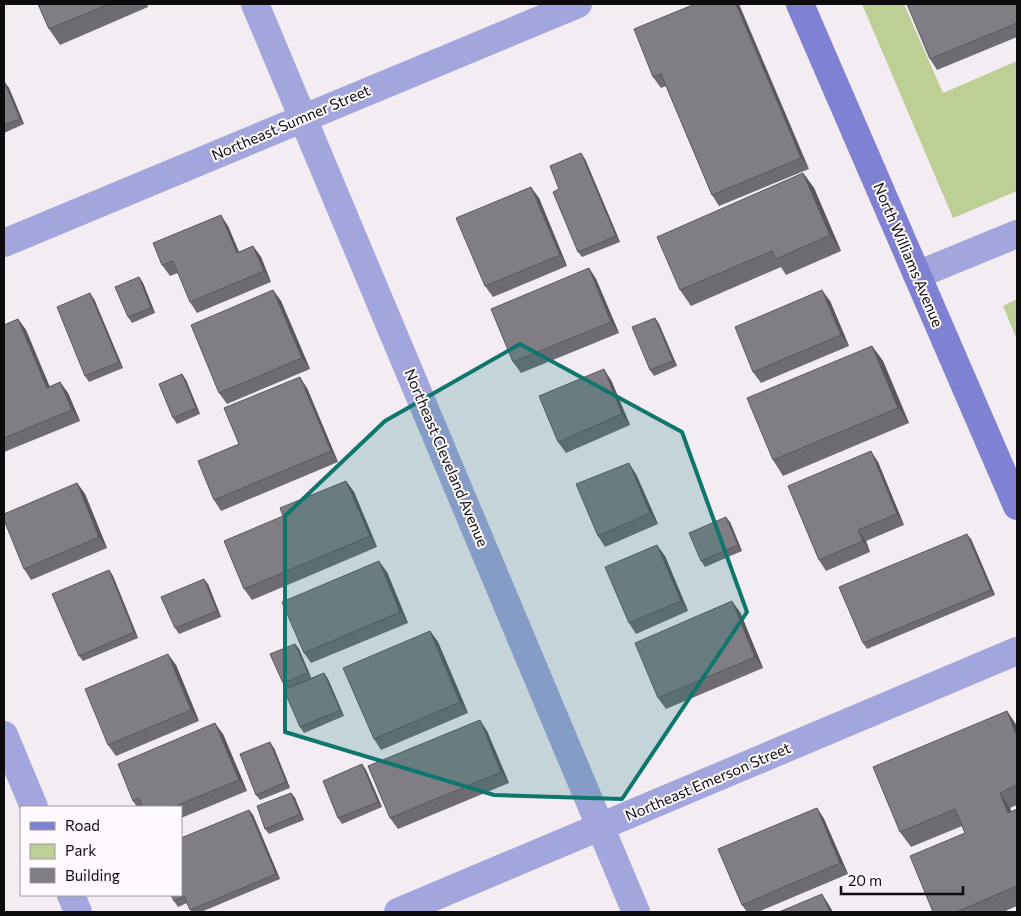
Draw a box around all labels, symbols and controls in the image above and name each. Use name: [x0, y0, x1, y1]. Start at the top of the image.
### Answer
street label: Northeast Sumner Street: [209, 80, 373, 164]
street label: North Williams Avenue: [870, 180, 948, 330]
street label: Northeast Cleveland Avenue: [401, 366, 493, 549]
street label: Northeast Emerson Street: [622, 738, 793, 824]
legend: [20, 806, 182, 896]
text: Road: [65, 816, 100, 834]
text: Park: [65, 841, 96, 859]
scale bar: [841, 864, 964, 896]
text: Building: [65, 866, 120, 884]
text: 20 m: [848, 871, 882, 889]

